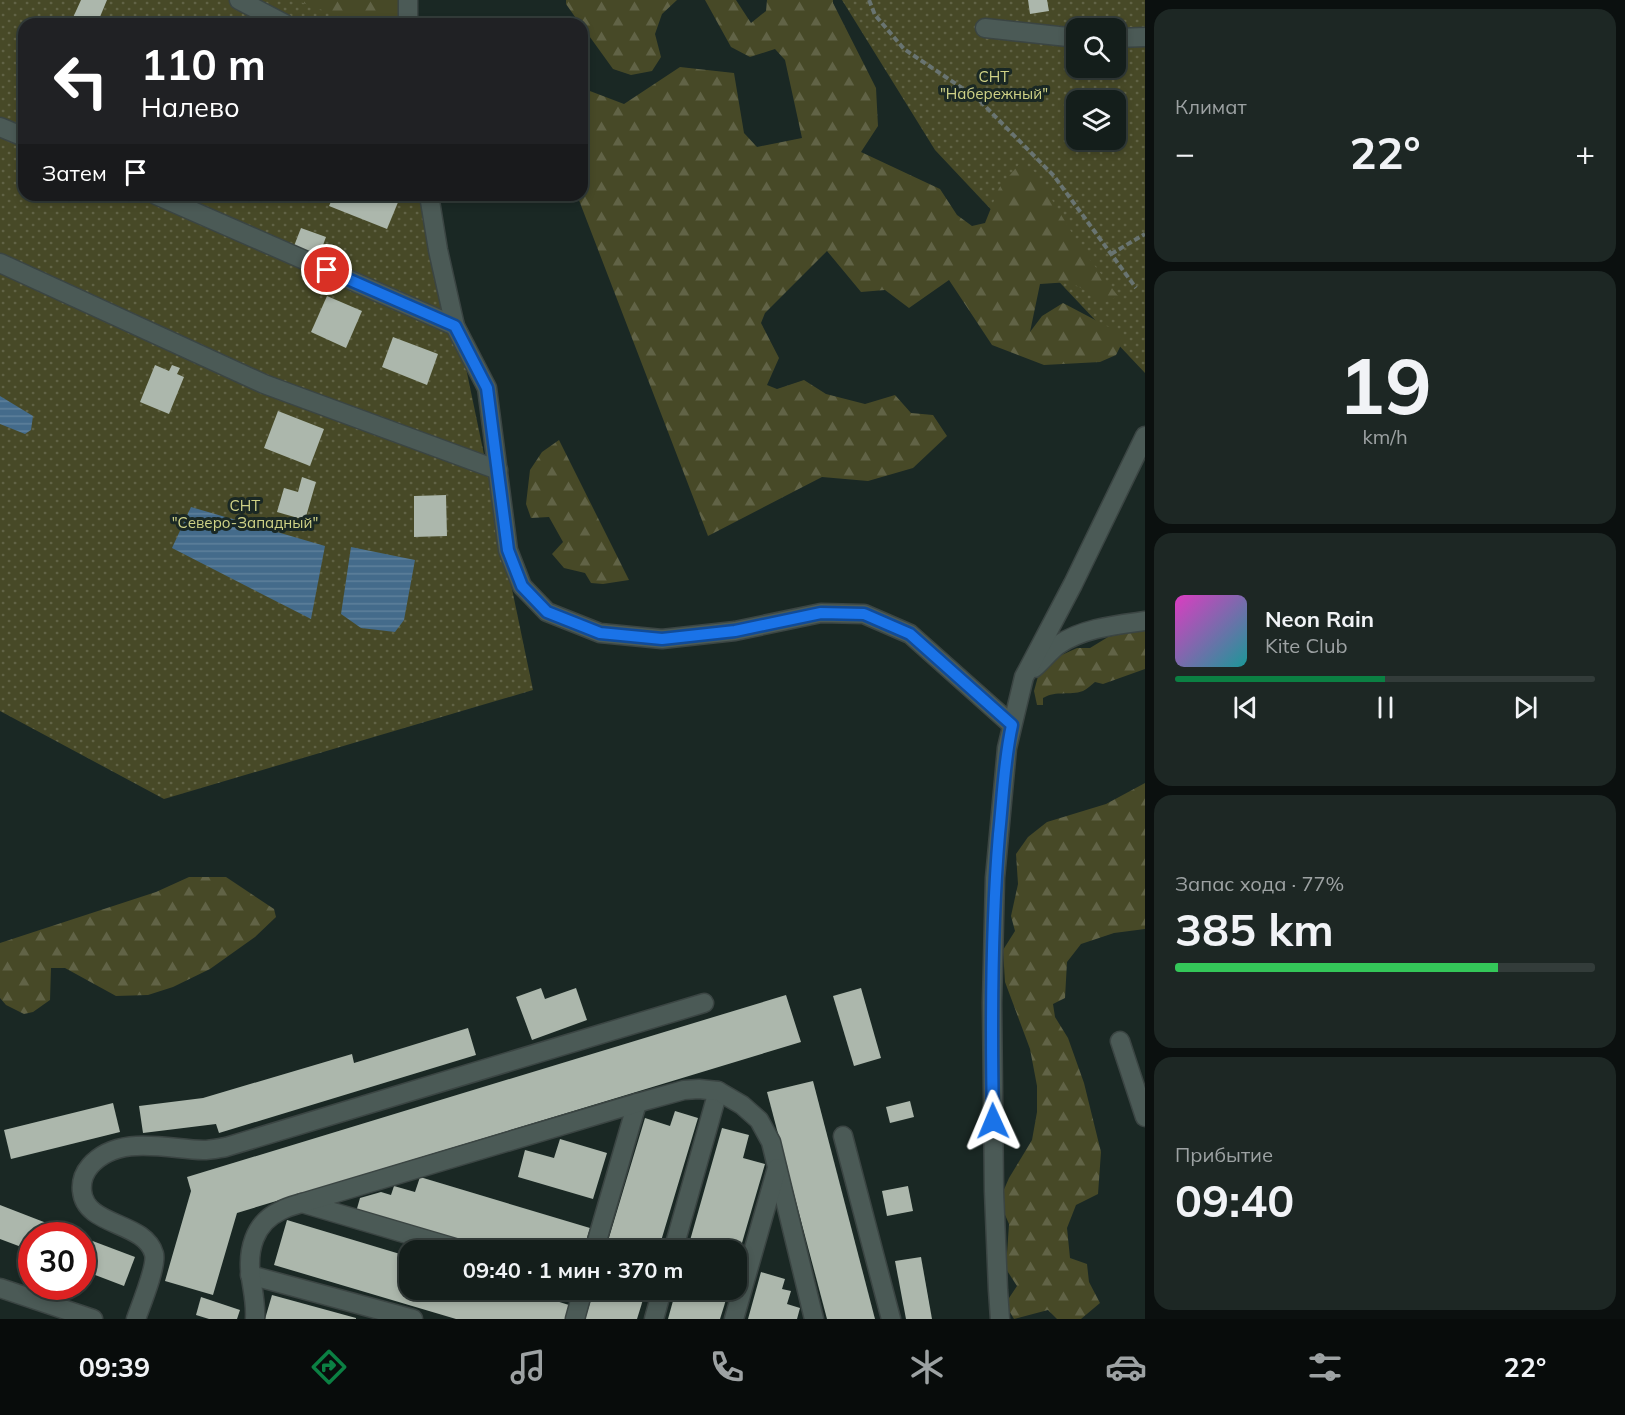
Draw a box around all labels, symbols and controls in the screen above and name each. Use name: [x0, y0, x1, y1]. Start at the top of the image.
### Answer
map controls: [1066, 18, 1126, 150]
button: search: [1066, 18, 1126, 78]
text: 110 m: [141, 38, 266, 91]
icon: left: [42, 42, 120, 120]
park label: СНТ "Набережный": [940, 67, 1048, 103]
text: Налево: [141, 90, 240, 124]
button: layers: [1066, 90, 1126, 150]
text: Климат: [1175, 94, 1247, 119]
text: 22°: [1349, 124, 1421, 180]
text: −: [1175, 132, 1195, 173]
text: +: [1575, 132, 1595, 173]
icon: arrive: [119, 156, 152, 189]
text: Затем: [42, 159, 107, 187]
pin: [301, 244, 352, 295]
icon: arrive: [310, 253, 343, 286]
text: 19: [1338, 336, 1432, 434]
text: km/h: [1362, 424, 1408, 449]
park label: СНТ "Северо-Западный": [172, 496, 318, 532]
text: Neon Rain: [1265, 605, 1374, 633]
text: Kite Club: [1265, 633, 1347, 658]
icon: previous: [1229, 691, 1262, 724]
icon: pause: [1369, 691, 1402, 724]
icon: next: [1509, 691, 1542, 724]
text: Запас хода · 77%: [1175, 871, 1344, 896]
text: 385 km: [1175, 901, 1334, 957]
position arrow: [961, 1089, 1025, 1153]
text: Прибытие: [1175, 1142, 1273, 1167]
text: 09:40: [1175, 1172, 1294, 1228]
speed limit sign: 30: [18, 1222, 96, 1300]
text: 09:40 · 1 мин · 370 m: [463, 1256, 683, 1284]
icon: directions: [308, 1346, 350, 1388]
icon: music: [507, 1346, 549, 1388]
icon: phone: [706, 1346, 748, 1388]
icon: climate: [906, 1346, 948, 1388]
icon: car: [1105, 1346, 1147, 1388]
icon: filters: [1304, 1346, 1346, 1388]
text: 09:39: [79, 1350, 150, 1384]
text: 22°: [1504, 1350, 1546, 1384]

